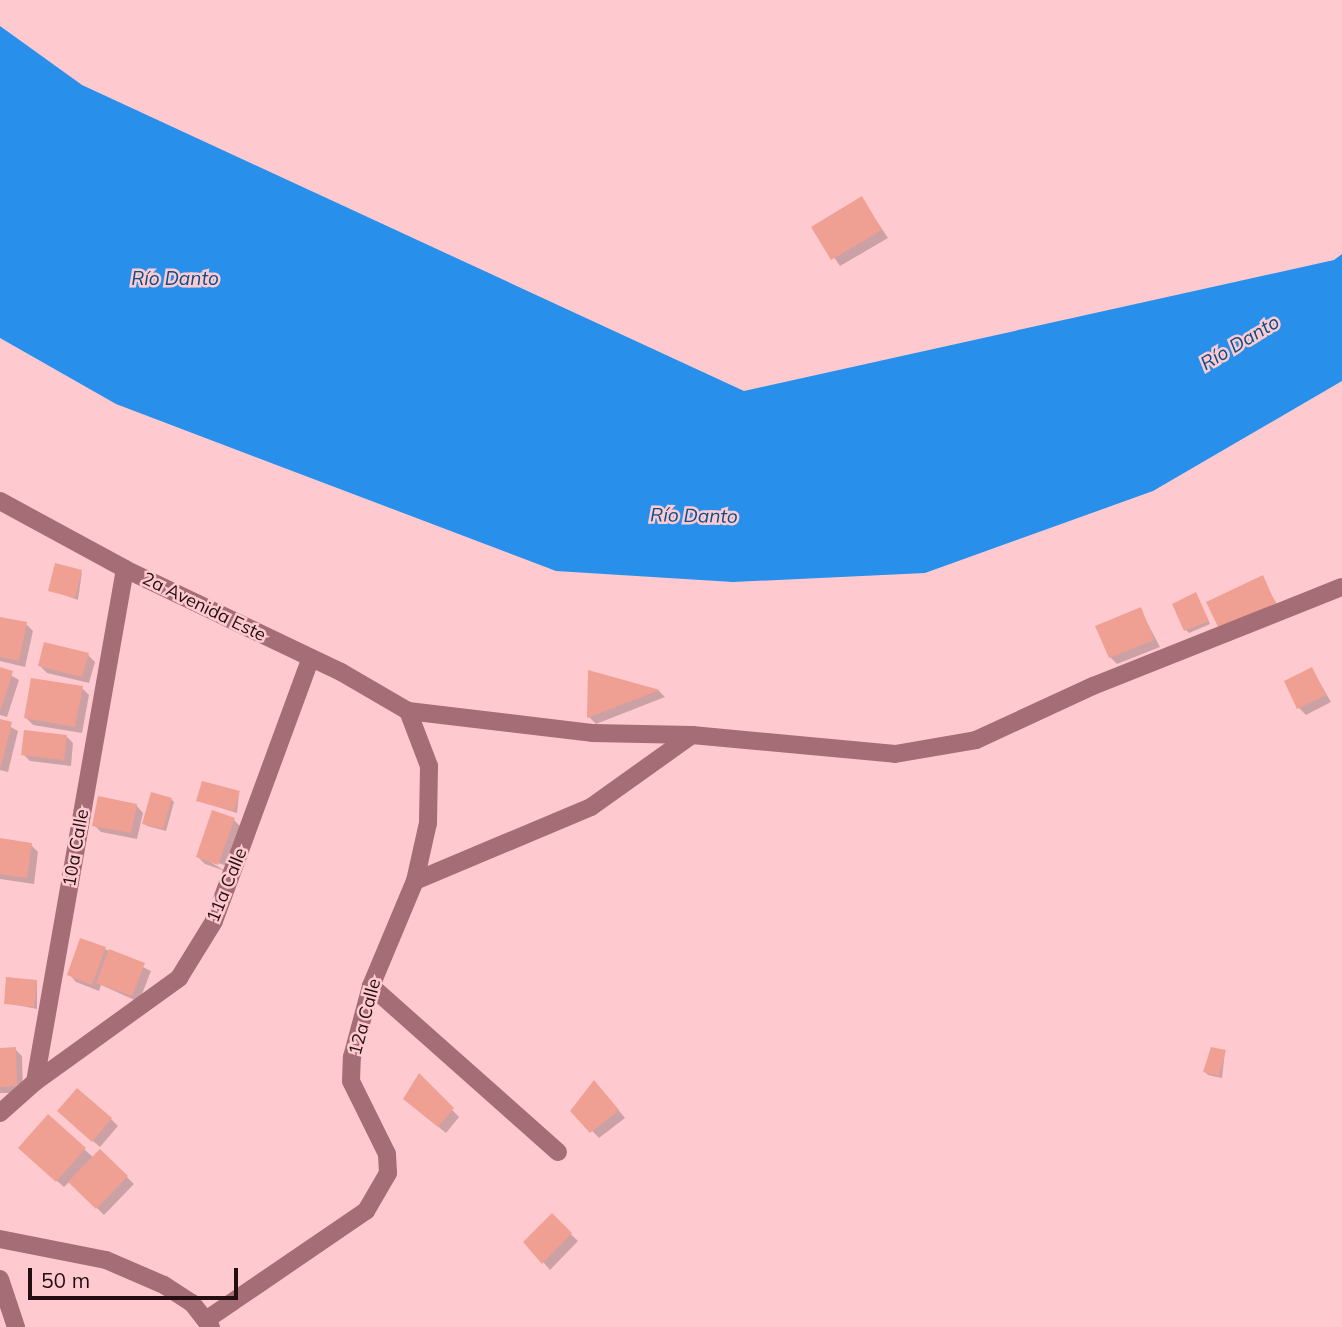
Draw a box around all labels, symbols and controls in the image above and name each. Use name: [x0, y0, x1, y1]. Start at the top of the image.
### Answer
water label: Río Danto: [131, 268, 219, 290]
water label: Río Danto: [1197, 311, 1283, 375]
water label: Río Danto: [650, 504, 738, 528]
street label: 2a Avenida Este: [139, 568, 269, 646]
street label: 10a Calle: [59, 808, 93, 888]
street label: 11a Calle: [202, 845, 252, 925]
street label: 12a Calle: [344, 976, 386, 1058]
scale bar: [32, 1254, 242, 1298]
text: 50 m: [41, 1267, 90, 1293]

